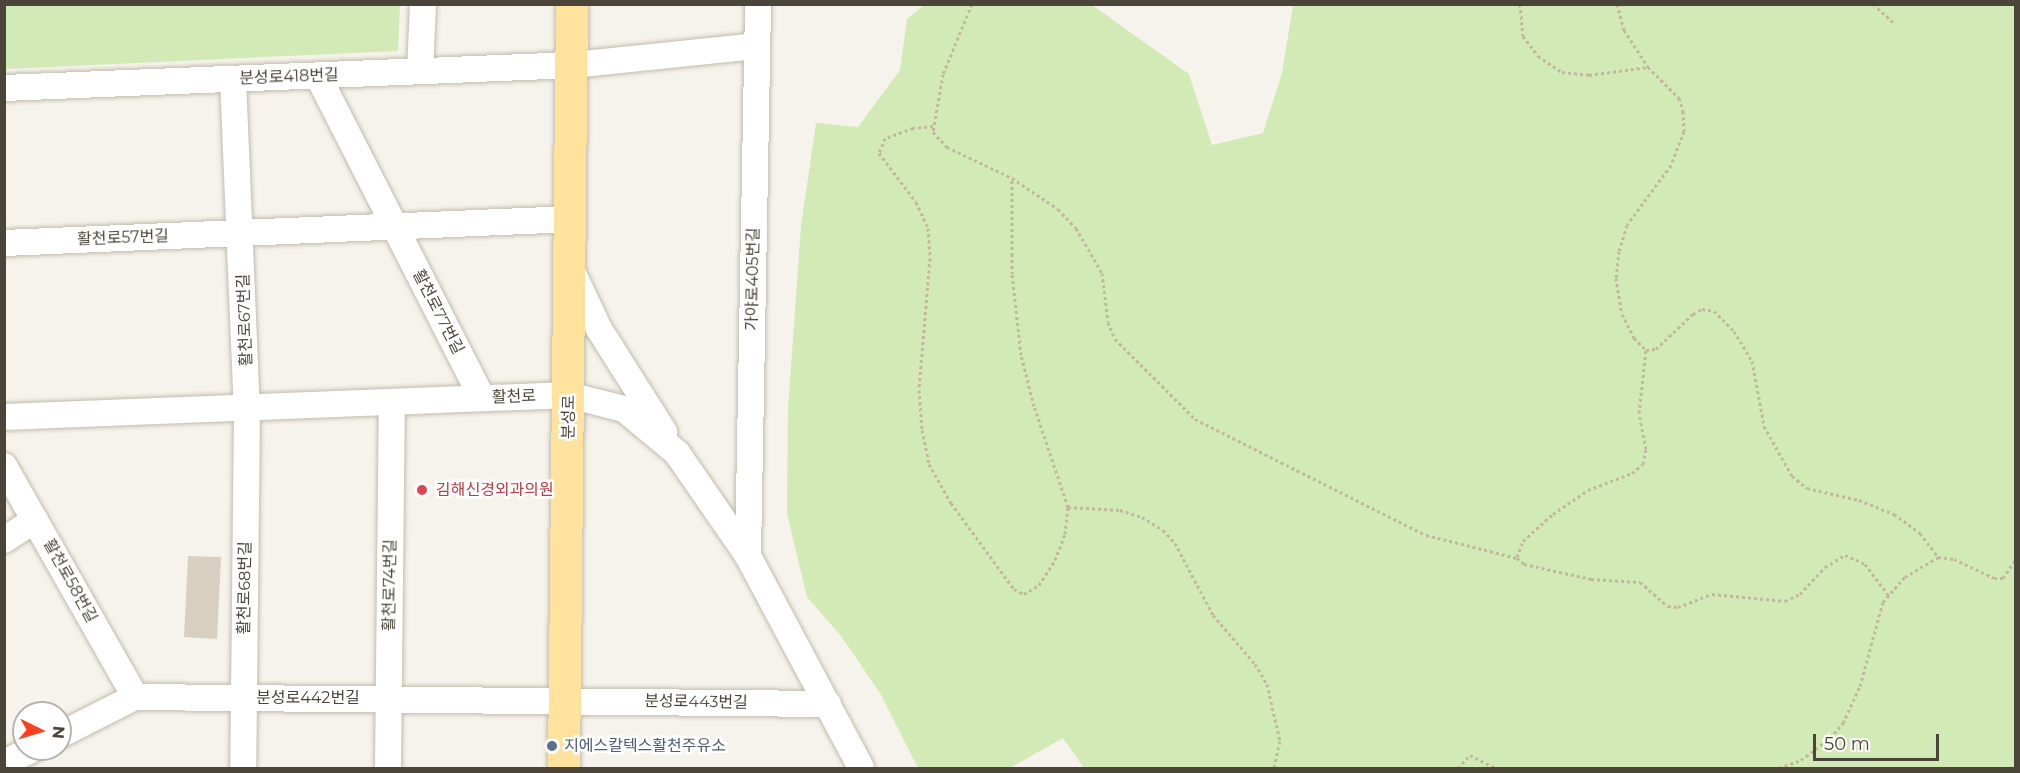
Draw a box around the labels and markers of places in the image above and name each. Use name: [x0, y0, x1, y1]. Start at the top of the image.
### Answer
place label: 김해신경외과의원: [436, 480, 554, 500]
marker: 김해신경외과의원: [413, 481, 431, 499]
place label: 지에스칼텍스활천주유소: [564, 736, 726, 756]
marker: 지에스칼텍스활천주유소: [545, 739, 559, 753]

